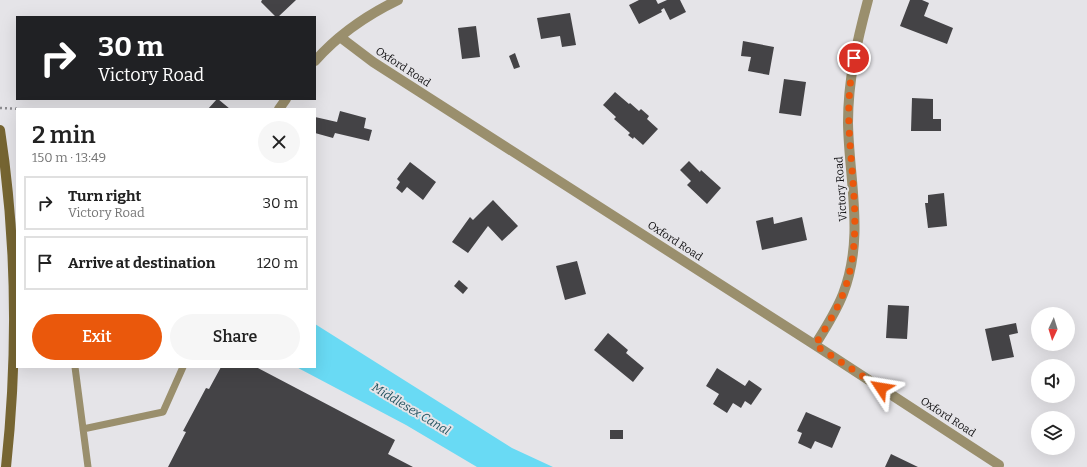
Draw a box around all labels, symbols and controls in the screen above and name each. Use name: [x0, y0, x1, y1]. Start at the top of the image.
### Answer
text: 30 m: [98, 30, 164, 63]
icon: right: [32, 32, 84, 84]
pin: [837, 41, 871, 75]
street label: Oxford Road: [373, 44, 433, 90]
icon: arrive: [843, 47, 865, 69]
text: Victory Road: [98, 64, 204, 86]
text: 2 min: [32, 121, 96, 149]
button: close: [258, 121, 300, 163]
text: 150 m · 13:49: [32, 150, 106, 165]
street label: Victory Road: [832, 156, 850, 222]
text: Turn right: [68, 187, 141, 205]
icon: right: [34, 192, 56, 214]
text: 30 m: [263, 194, 298, 212]
text: Victory Road: [68, 205, 145, 220]
street label: Oxford Road: [645, 218, 705, 264]
icon: arrive: [34, 252, 56, 274]
text: Arrive at destination: [68, 254, 215, 272]
text: 120 m: [257, 254, 298, 272]
north arrow: [1031, 307, 1075, 351]
map controls: [1031, 307, 1075, 455]
button: Exit: [32, 314, 162, 360]
button: Share: [170, 314, 300, 360]
button: sound: [1031, 359, 1075, 403]
position arrow: [860, 367, 902, 409]
water label: Middlesex Canal: [369, 380, 453, 438]
street label: Oxford Road: [918, 394, 978, 440]
button: layers: [1031, 411, 1075, 455]

